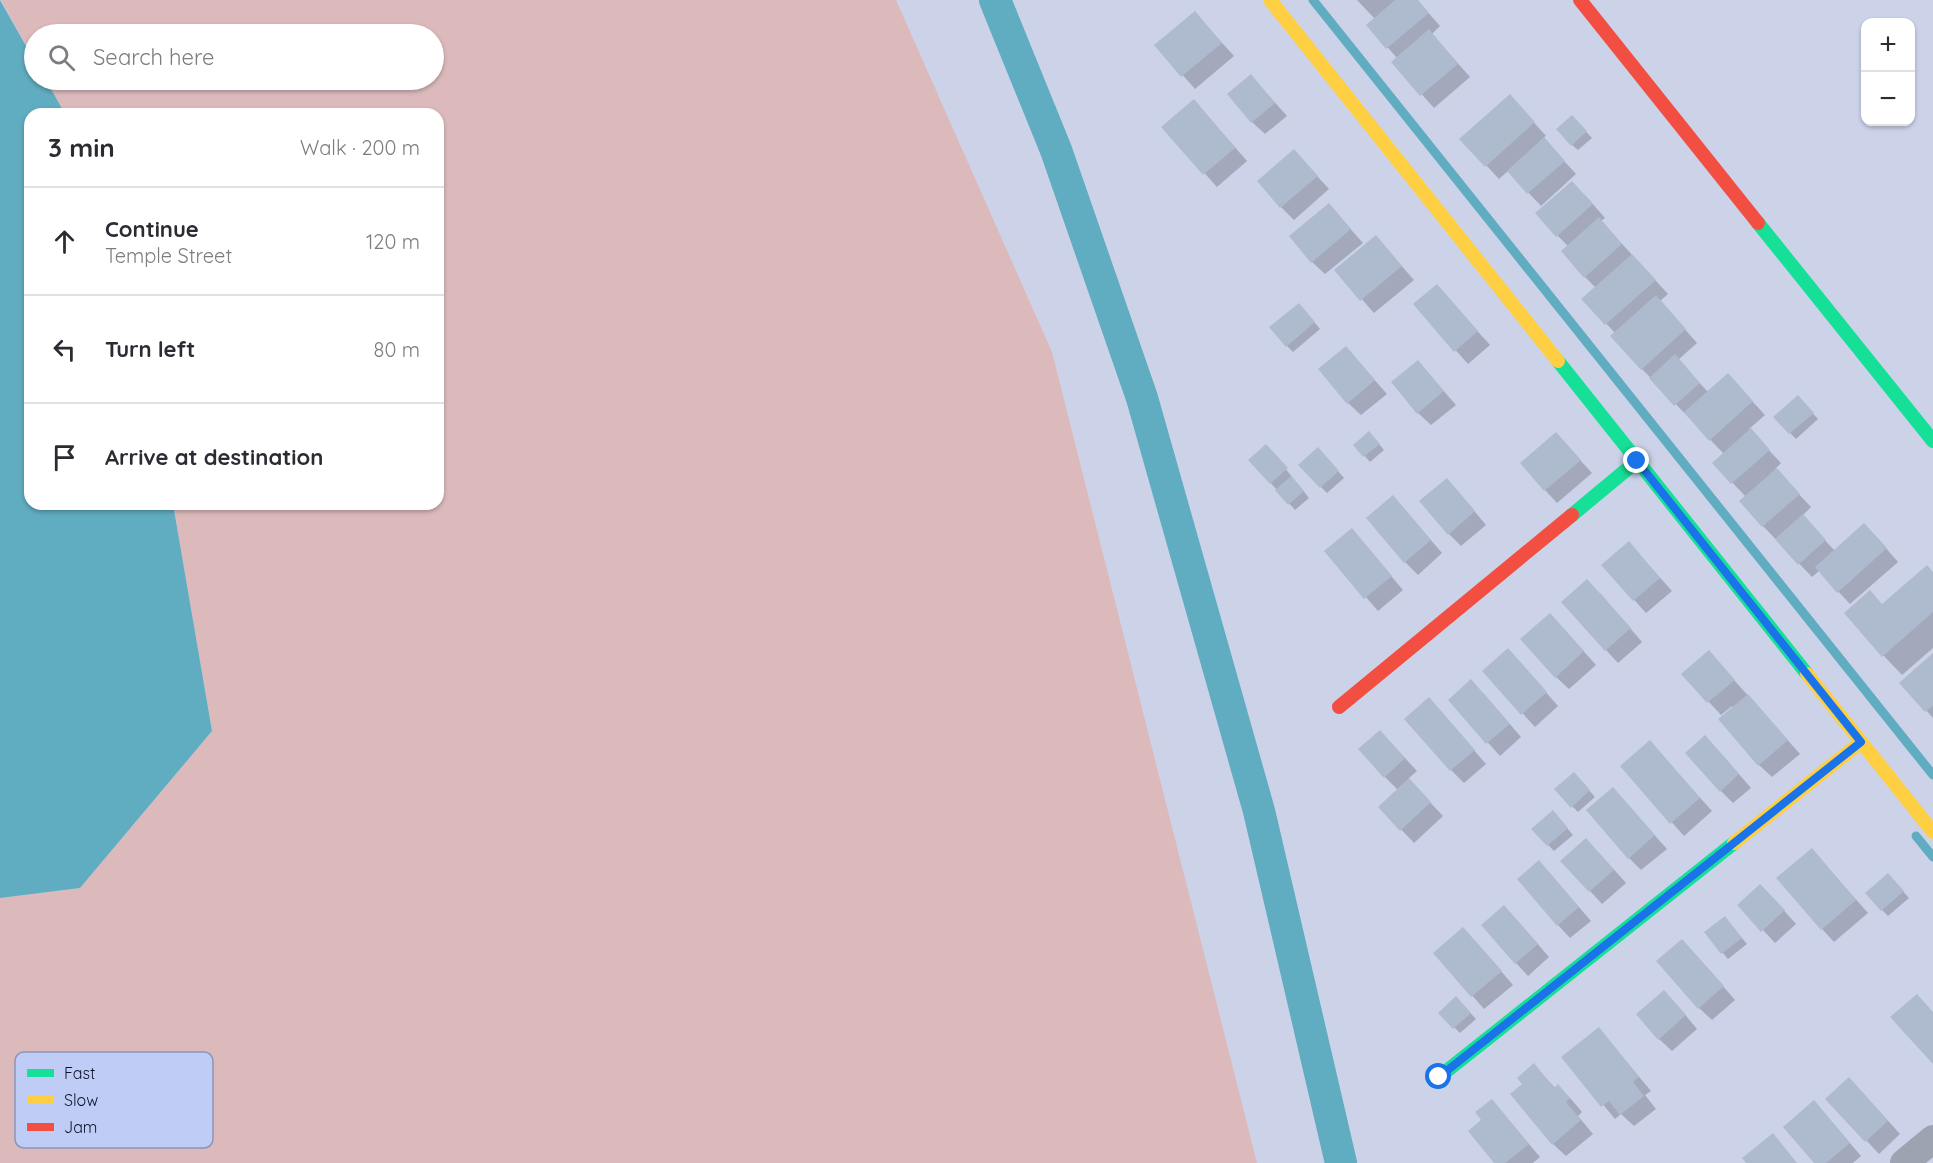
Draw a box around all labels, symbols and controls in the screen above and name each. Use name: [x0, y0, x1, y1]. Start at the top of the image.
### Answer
map controls: [1861, 18, 1915, 126]
button: +: [1861, 18, 1915, 72]
search box: [24, 24, 444, 90]
icon: search: [45, 41, 78, 74]
text: Search here: [93, 43, 214, 71]
button: −: [1861, 72, 1915, 126]
text: 3 min: [48, 131, 115, 164]
text: Walk · 200 m: [300, 135, 420, 160]
text: Continue: [105, 215, 199, 243]
icon: ahead: [48, 225, 81, 258]
text: 120 m: [366, 229, 420, 254]
text: Temple Street: [105, 243, 232, 268]
icon: left: [48, 333, 81, 366]
text: Turn left: [105, 335, 195, 363]
text: 80 m: [374, 337, 420, 362]
icon: arrive: [48, 441, 81, 474]
text: Arrive at destination: [105, 443, 323, 471]
route end: [1623, 447, 1649, 473]
legend: [15, 1052, 213, 1148]
text: Fast: [64, 1063, 95, 1083]
route start: [1425, 1063, 1451, 1089]
text: Slow: [64, 1090, 98, 1110]
text: Jam: [64, 1117, 97, 1137]

